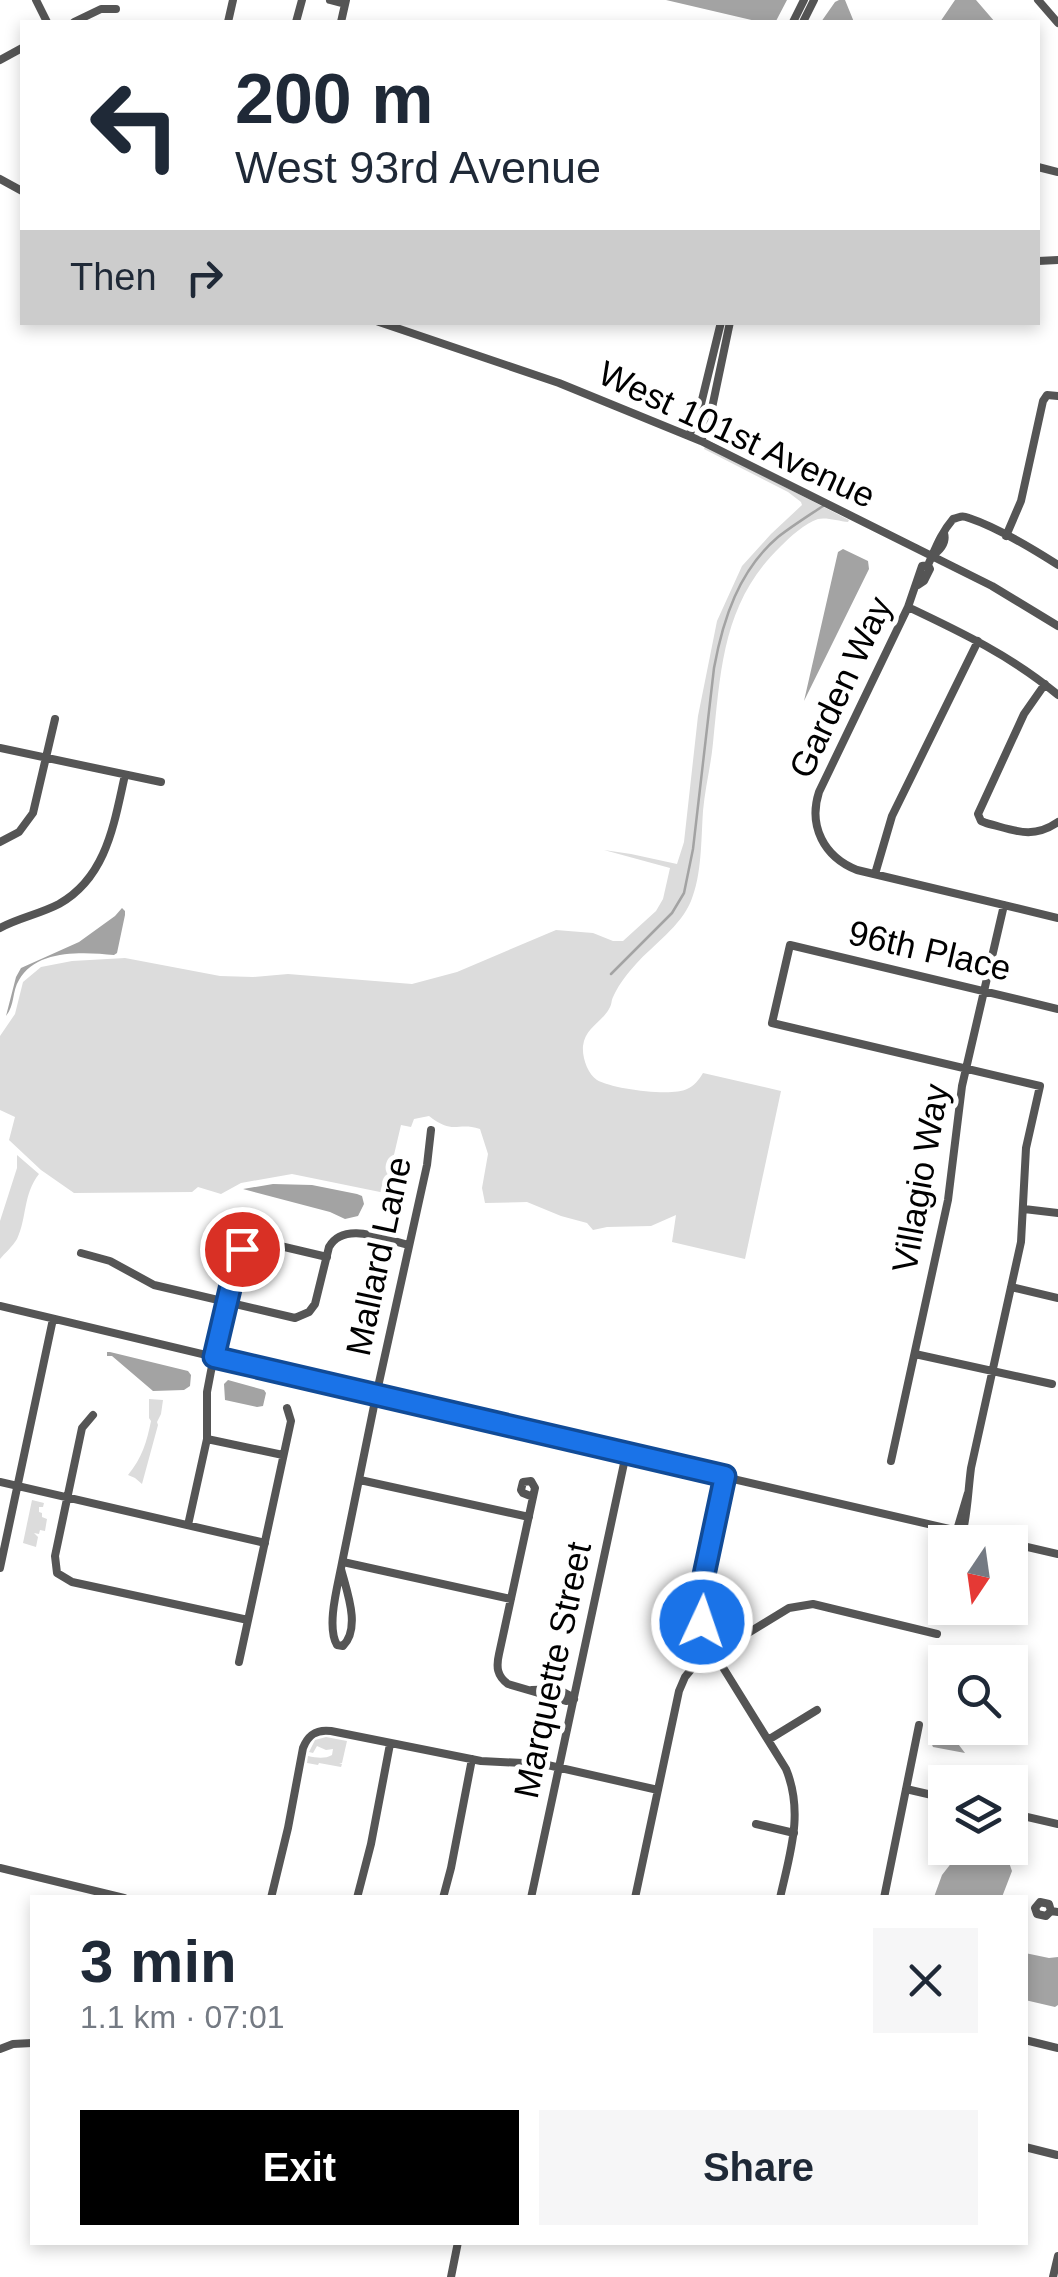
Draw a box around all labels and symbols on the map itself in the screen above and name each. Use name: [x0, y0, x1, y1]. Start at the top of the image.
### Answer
street label: West 101st Avenue: [593, 353, 881, 515]
street label: Garden Way: [781, 590, 899, 784]
street label: 96th Place: [845, 912, 1015, 988]
street label: Villagio Way: [884, 1080, 956, 1275]
street label: Mallard Lane: [338, 1153, 418, 1359]
pin: [200, 1207, 285, 1292]
north arrow: [928, 1525, 1028, 1625]
street label: Marquette Street: [506, 1538, 598, 1802]
position arrow: [650, 1570, 754, 1674]

